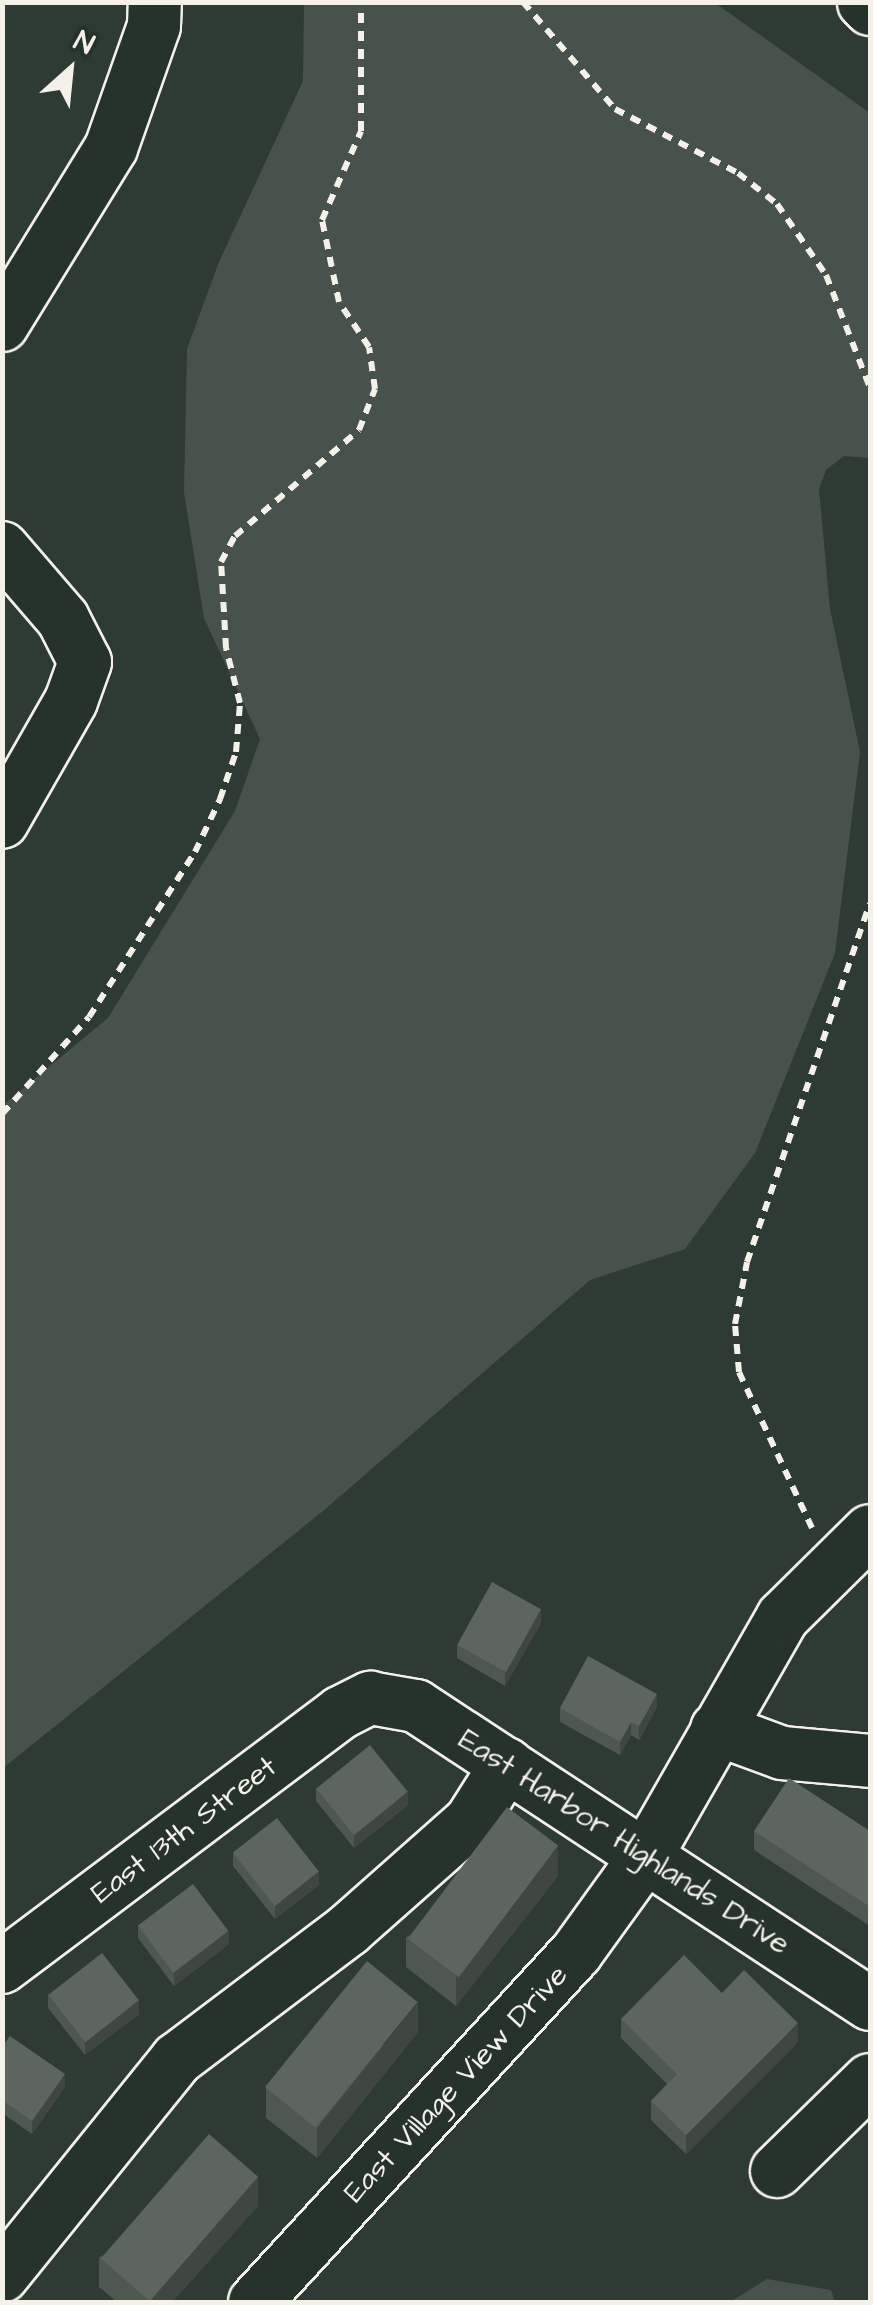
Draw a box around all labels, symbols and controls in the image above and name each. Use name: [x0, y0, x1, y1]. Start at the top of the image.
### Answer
north arrow: [20, 20, 120, 120]
text: N: [67, 21, 101, 64]
street label: East Harbor Highlands Drive: [452, 1721, 796, 1963]
street label: East 13th Street: [84, 1749, 284, 1911]
street label: East Village View Drive: [336, 1958, 576, 2210]

